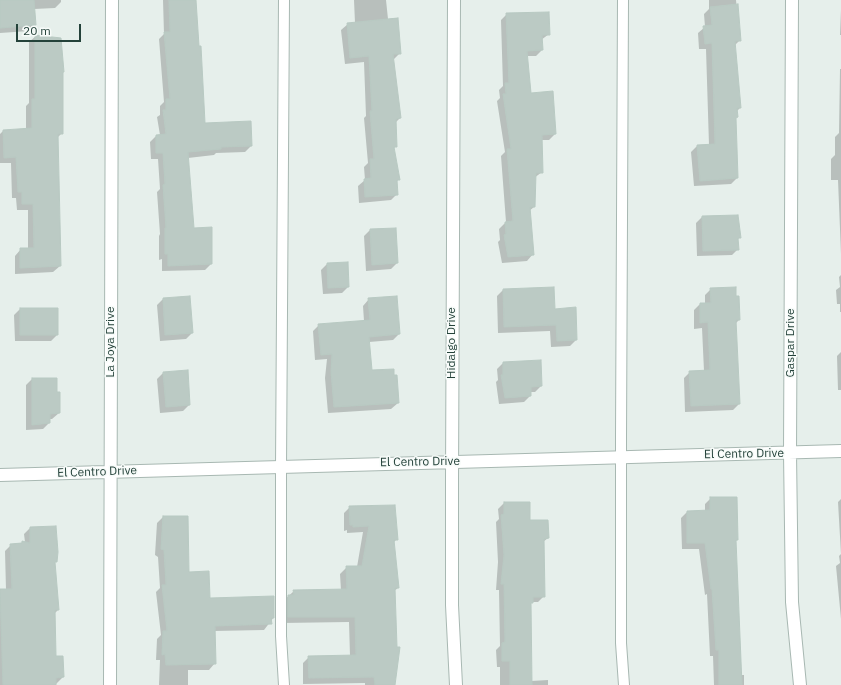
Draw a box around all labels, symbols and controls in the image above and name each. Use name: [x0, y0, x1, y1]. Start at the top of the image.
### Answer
scale bar: [18, 16, 83, 42]
text: 20 m: [23, 23, 51, 38]
street label: La Joya Drive: [104, 307, 118, 377]
street label: Hidalgo Drive: [445, 307, 459, 379]
street label: Gaspar Drive: [784, 308, 798, 378]
street label: El Centro Drive: [704, 446, 784, 462]
street label: El Centro Drive: [380, 454, 460, 470]
street label: El Centro Drive: [57, 463, 137, 481]

